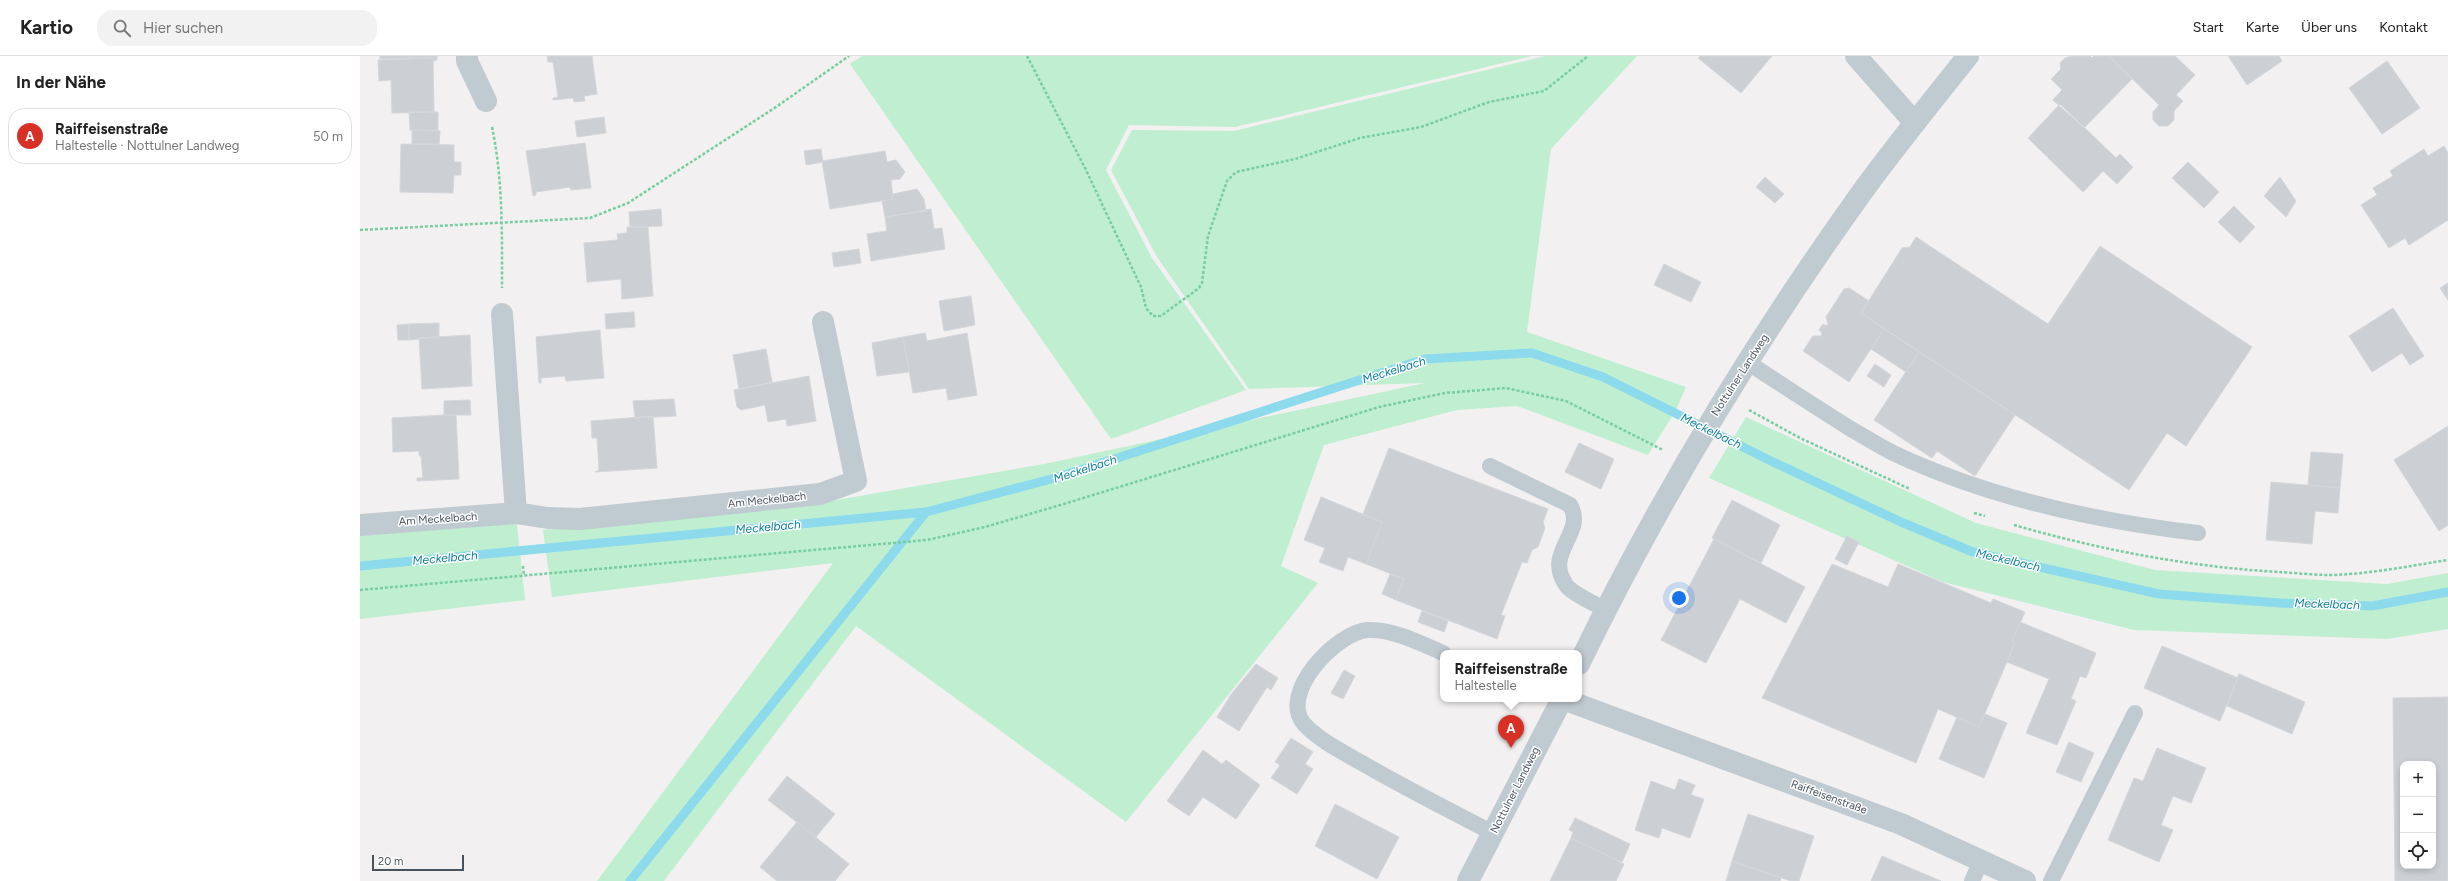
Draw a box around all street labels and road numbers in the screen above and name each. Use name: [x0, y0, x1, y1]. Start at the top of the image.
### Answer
street label: Nottulner Landweg: [1709, 332, 1771, 418]
street label: Am Meckelbach: [727, 489, 807, 511]
street label: Am Meckelbach: [398, 510, 478, 528]
street label: Nottulner Landweg: [1488, 745, 1542, 835]
street label: Raiffeisenstraße: [1789, 777, 1869, 817]

